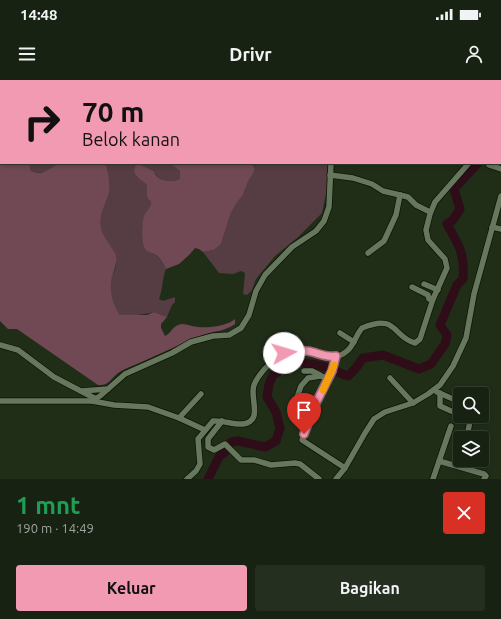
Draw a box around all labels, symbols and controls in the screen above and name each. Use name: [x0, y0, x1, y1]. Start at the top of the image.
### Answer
text: 14:48: [20, 6, 58, 23]
icon: menu: [16, 43, 38, 65]
icon: person: [463, 43, 485, 65]
text: Drivr: [229, 44, 272, 64]
icon: right: [16, 96, 68, 148]
text: 70 m: [82, 96, 144, 127]
text: Belok kanan: [82, 129, 180, 149]
position arrow: [263, 332, 305, 374]
map controls: [453, 387, 489, 467]
button: search: [453, 387, 489, 423]
pin: [287, 393, 321, 434]
icon: arrive: [293, 399, 315, 421]
button: layers: [453, 431, 489, 467]
text: 1 mnt: [16, 492, 80, 519]
button: close: [443, 492, 485, 534]
text: 190 m · 14:49: [16, 521, 94, 535]
button: Keluar: [16, 565, 247, 611]
button: Bagikan: [255, 565, 485, 611]

